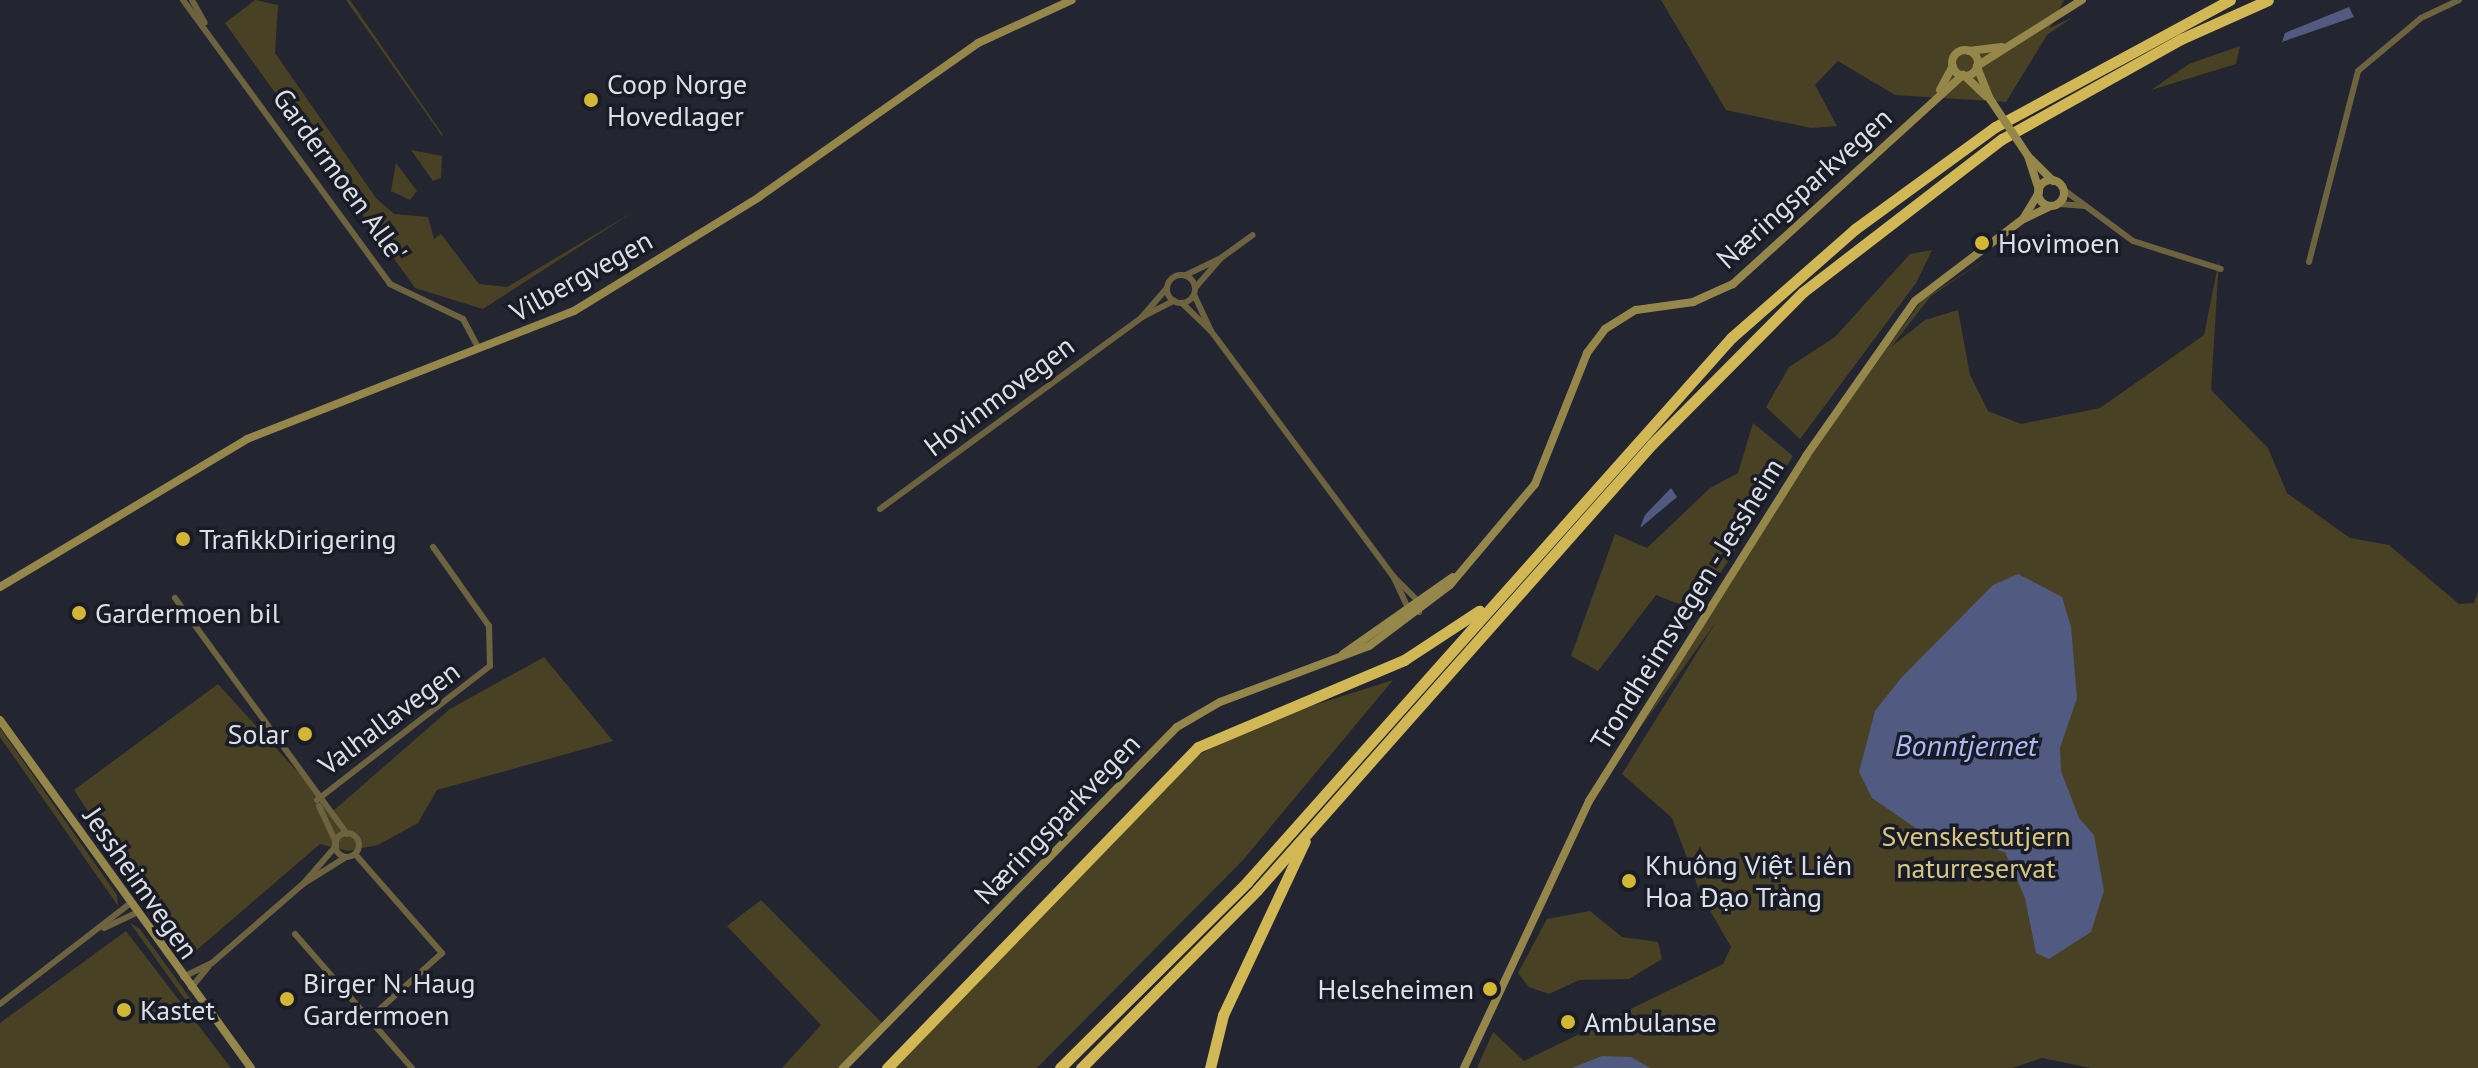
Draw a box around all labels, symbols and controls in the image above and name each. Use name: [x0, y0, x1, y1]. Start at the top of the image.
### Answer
place label: Coop Norge Hovedlager: [607, 67, 747, 133]
street label: Gardermoen Alle': [266, 81, 414, 269]
marker: Coop Norge Hovedlager: [582, 91, 600, 109]
street label: Næringsparkvegen: [1710, 101, 1898, 275]
street label: Vilbergvegen: [504, 223, 658, 329]
place label: Hovimoen: [1998, 226, 2120, 260]
marker: Hovimoen: [1973, 234, 1991, 252]
street label: Hovinmovegen: [917, 329, 1081, 463]
street label: Trondheimsvegen - Jessheim: [1582, 450, 1792, 758]
place label: TrafikkDirigering: [199, 522, 396, 556]
marker: TrafikkDirigering: [174, 530, 192, 548]
place label: Gardermoen bil: [95, 596, 280, 630]
marker: Gardermoen bil: [70, 604, 88, 622]
street label: Valhallavegen: [312, 654, 466, 782]
place label: Solar: [228, 717, 289, 751]
marker: Solar: [296, 725, 314, 743]
street label: Næringsparkvegen: [967, 727, 1147, 911]
water label: Bonntjernet: [1895, 727, 2037, 763]
street label: Jessheimvegen: [76, 801, 206, 965]
park label: Svenskestutjern naturreservat: [1881, 819, 2071, 885]
place label: Khuông Việt Liên Hoa Đạo Tràng: [1645, 848, 1853, 914]
marker: Khuông Việt Liên Hoa Đạo Tràng: [1620, 872, 1638, 890]
place label: Birger N. Haug Gardermoen: [303, 966, 478, 1032]
place label: Helseheimen: [1317, 972, 1474, 1006]
marker: Helseheimen: [1481, 980, 1499, 998]
marker: Birger N. Haug Gardermoen: [278, 990, 296, 1008]
place label: Kastet: [140, 993, 215, 1027]
marker: Kastet: [115, 1001, 133, 1019]
place label: Ambulanse: [1584, 1005, 1717, 1039]
marker: Ambulanse: [1559, 1013, 1577, 1031]

